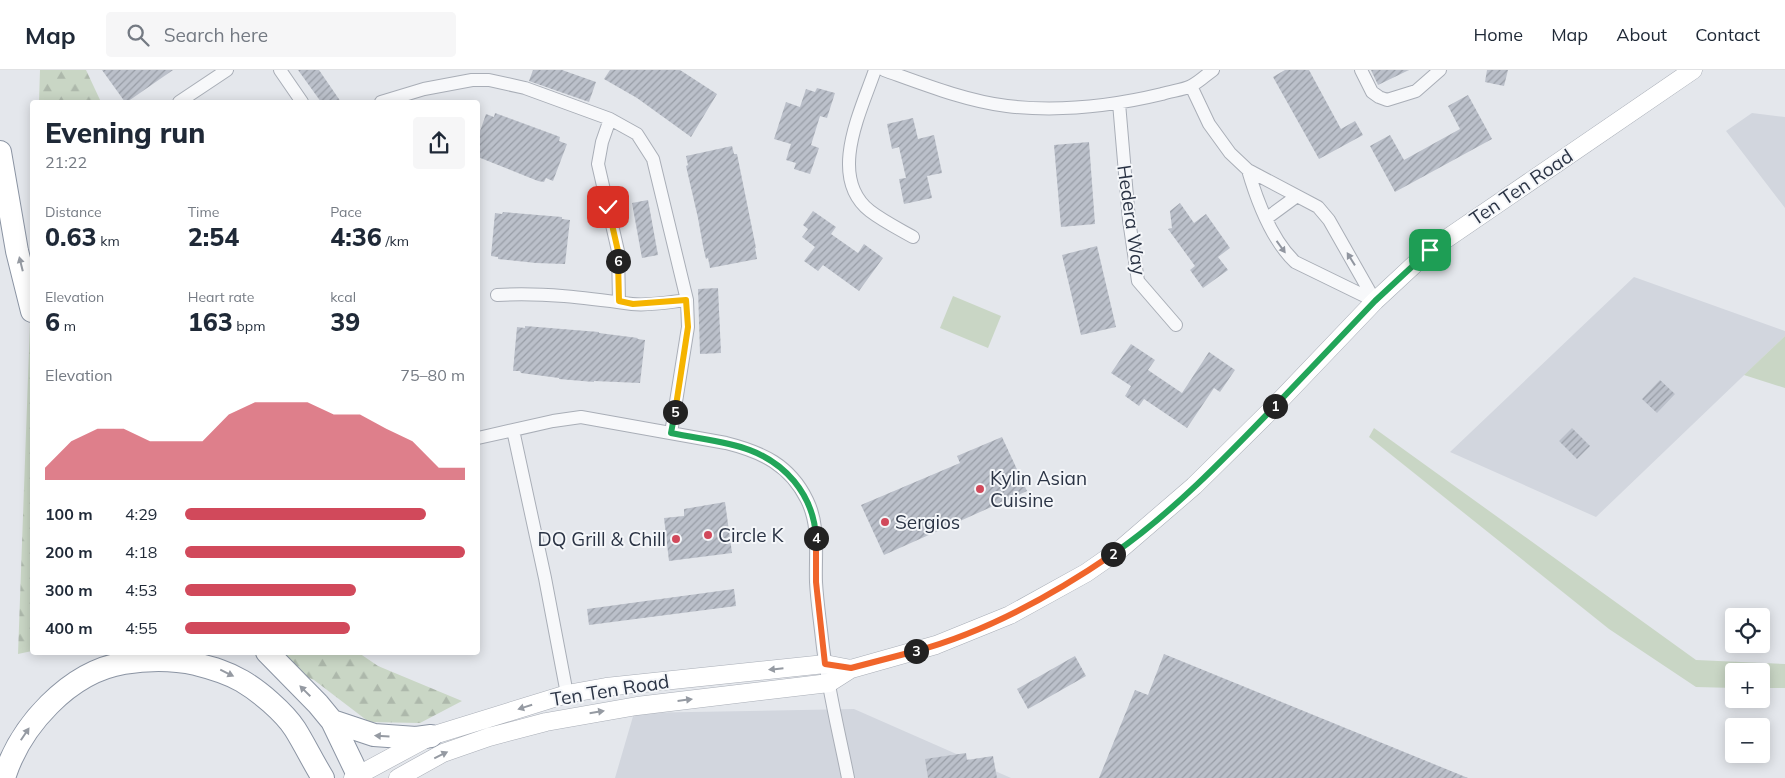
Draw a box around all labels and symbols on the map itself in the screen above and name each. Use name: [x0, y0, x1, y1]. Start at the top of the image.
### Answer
street label: Ten Ten Road: [1465, 144, 1577, 230]
street label: Hedera Way: [1112, 163, 1152, 277]
pin: [587, 186, 629, 228]
pin: [1409, 229, 1451, 271]
one-way arrow: [1276, 240, 1286, 254]
pin: 6: [606, 248, 630, 274]
one-way arrow: [1347, 252, 1356, 265]
one-way arrow: [16, 256, 24, 271]
pin: 1: [1262, 394, 1288, 418]
pin: 5: [662, 400, 688, 424]
place label: Kylin Asian Cuisine: [990, 466, 1087, 512]
marker: Kylin Asian Cuisine: [974, 483, 986, 495]
place label: Sergios: [895, 510, 960, 534]
marker: Sergios: [879, 516, 891, 528]
place label: Circle K: [718, 523, 785, 547]
pin: 4: [804, 526, 828, 550]
place label: DQ Grill & Chill: [537, 527, 666, 551]
marker: Circle K: [702, 529, 714, 541]
marker: DQ Grill & Chill: [670, 533, 682, 545]
pin: 2: [1100, 542, 1126, 566]
pin: 3: [904, 638, 928, 664]
one-way arrow: [768, 665, 784, 673]
one-way arrow: [219, 669, 234, 677]
street label: Ten Ten Road: [549, 669, 671, 711]
one-way arrow: [299, 685, 311, 697]
one-way arrow: [677, 696, 693, 704]
one-way arrow: [517, 703, 532, 711]
one-way arrow: [589, 708, 605, 716]
one-way arrow: [20, 727, 30, 741]
one-way arrow: [374, 731, 390, 739]
one-way arrow: [433, 751, 448, 759]

